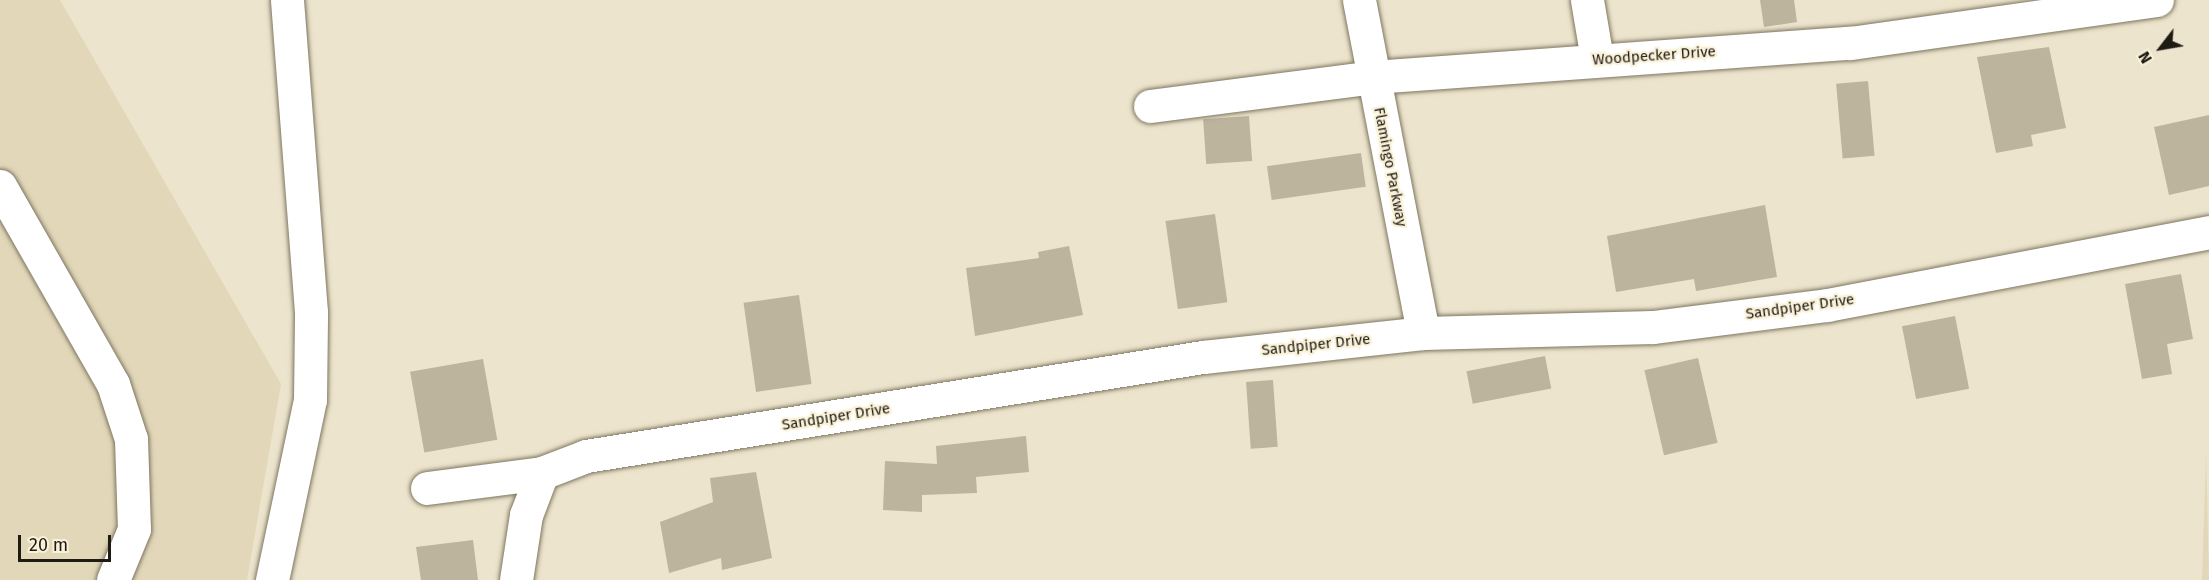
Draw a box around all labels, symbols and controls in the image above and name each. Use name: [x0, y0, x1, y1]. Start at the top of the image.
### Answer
north arrow: [2131, 18, 2191, 78]
street label: Woodpecker Drive: [1592, 43, 1716, 69]
text: N: [2134, 48, 2156, 67]
street label: Flamingo Parkway: [1370, 106, 1410, 228]
street label: Sandpiper Drive: [1745, 290, 1855, 324]
street label: Sandpiper Drive: [1261, 330, 1371, 360]
street label: Sandpiper Drive: [781, 400, 891, 434]
scale bar: [21, 523, 114, 561]
text: 20 m: [29, 534, 68, 556]

